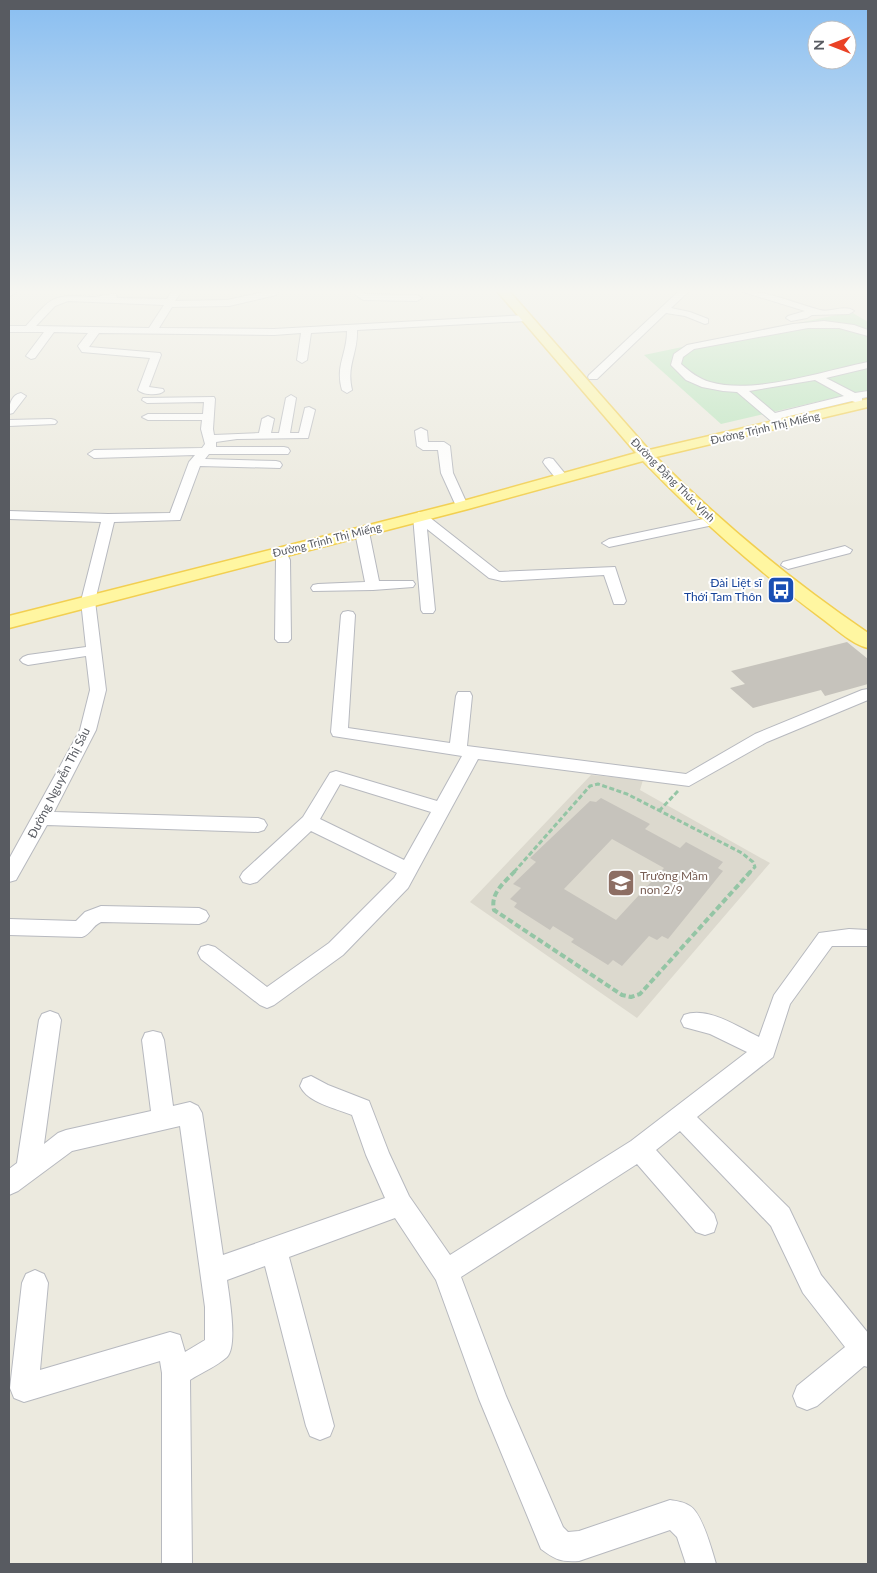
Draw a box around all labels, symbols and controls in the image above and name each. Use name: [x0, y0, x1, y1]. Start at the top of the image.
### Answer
north arrow: [807, 20, 857, 70]
text: N: [810, 40, 827, 50]
street label: Đường Trịnh Thị Miếng: [709, 409, 821, 446]
street label: Đường Đặng Thúc Vịnh: [629, 435, 718, 524]
street label: Đường Trịnh Thị Miếng: [271, 520, 383, 559]
place label: Đài Liệt sĩ Thới Tam Thôn: [684, 575, 763, 604]
bus stop icon: Đài Liệt sĩ Thới Tam Thôn: [766, 575, 796, 605]
street label: Đường Nguyễn Thị Sáu: [24, 725, 93, 841]
school or university icon: Trường Mầm non 2/9: [606, 868, 636, 898]
place label: Trường Mầm non 2/9: [640, 868, 708, 897]

